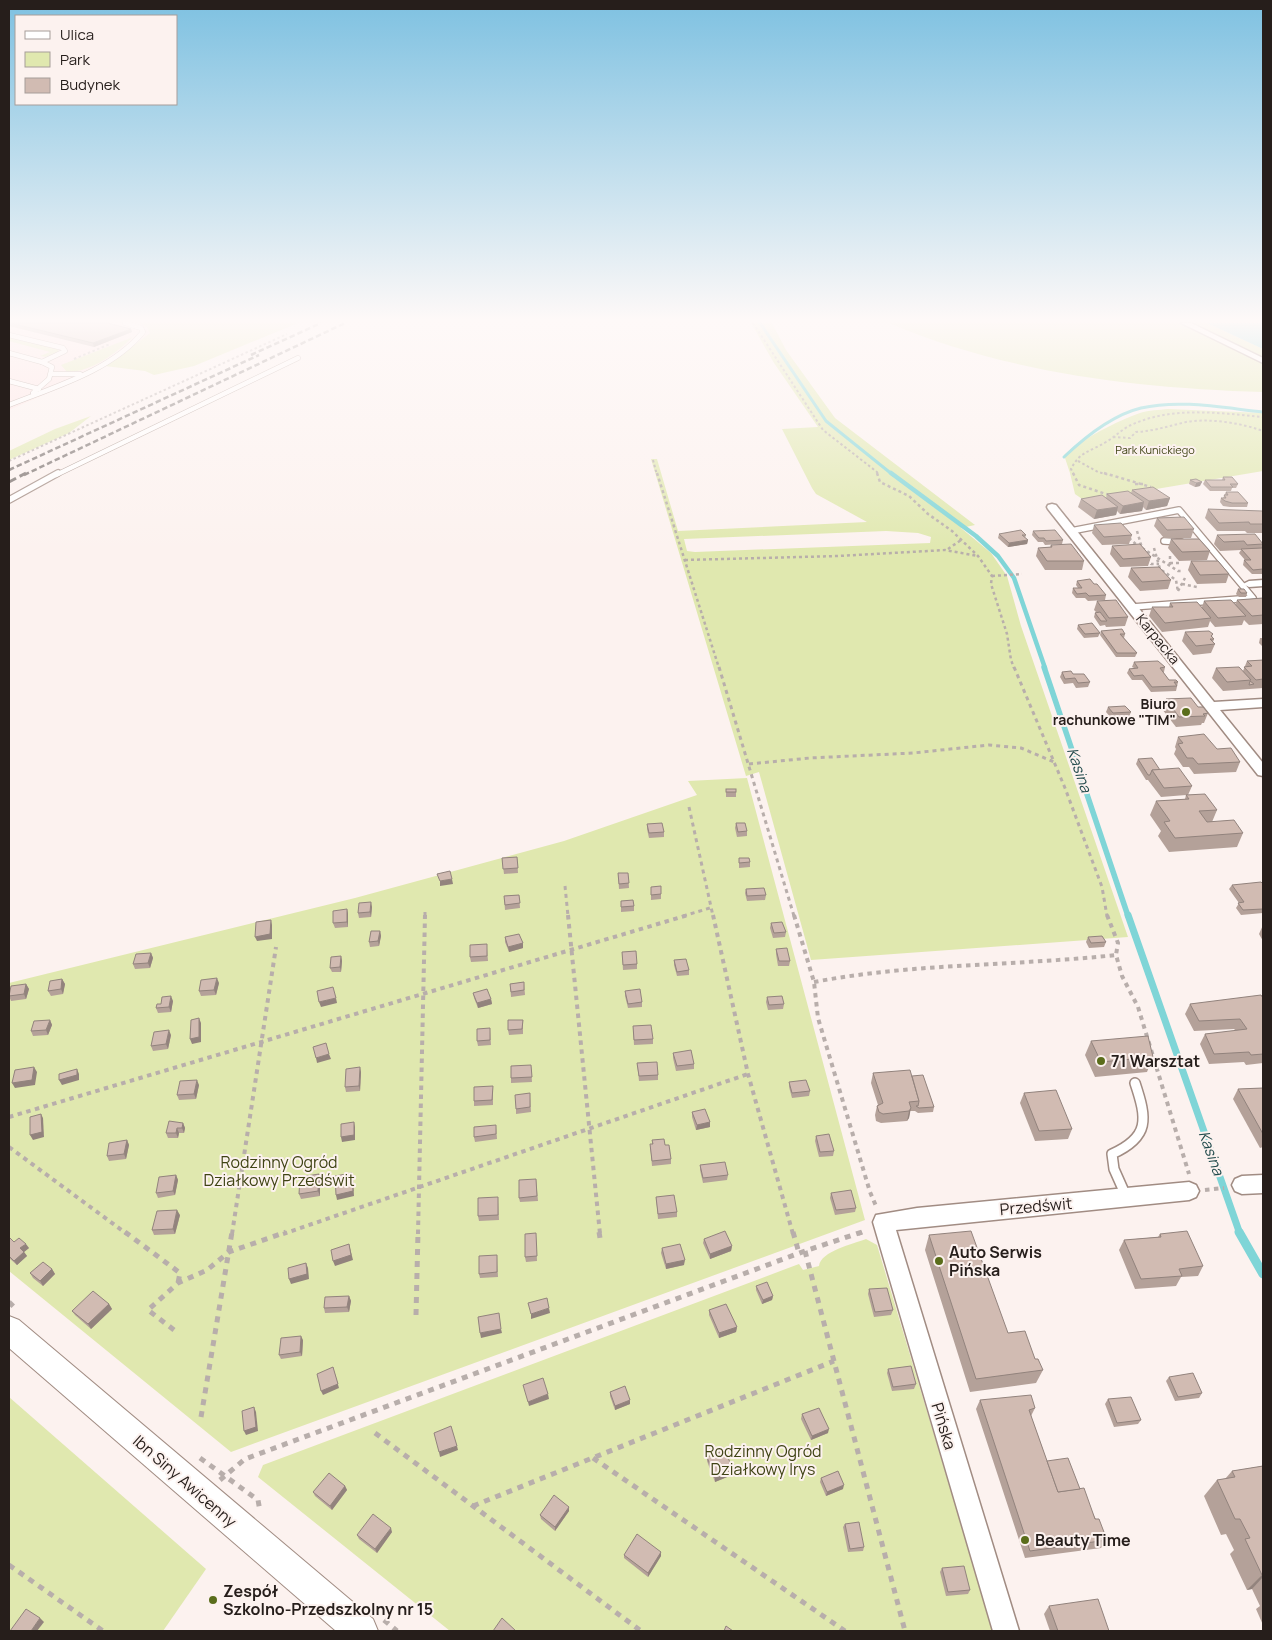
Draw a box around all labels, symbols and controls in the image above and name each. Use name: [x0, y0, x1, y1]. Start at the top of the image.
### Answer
legend: [15, 15, 178, 105]
text: Ulica: [60, 24, 94, 45]
text: Park: [60, 49, 90, 70]
text: Budynek: [60, 74, 121, 95]
park label: Park Kunickiego: [1115, 442, 1195, 457]
street label: Karpacka: [1132, 610, 1185, 668]
place label: Biuro rachunkowe "TIM": [1053, 694, 1176, 729]
marker: Biuro rachunkowe "TIM": [1180, 706, 1192, 718]
water label: Kasina: [1062, 745, 1097, 796]
place label: 71 Warsztat: [1111, 1050, 1200, 1072]
marker: 71 Warsztat: [1095, 1055, 1107, 1067]
water label: Kasina: [1194, 1128, 1229, 1179]
park label: Rodzinny Ogród Działkowy Przedświt: [203, 1151, 355, 1191]
street label: Przedświt: [999, 1192, 1073, 1220]
place label: Auto Serwis Pińska: [949, 1241, 1042, 1281]
marker: Auto Serwis Pińska: [933, 1255, 945, 1267]
street label: Pińska: [926, 1400, 962, 1452]
street label: Ibn Siny Awicenny: [128, 1430, 242, 1533]
park label: Rodzinny Ogród Działkowy Irys: [704, 1440, 822, 1480]
place label: Beauty Time: [1035, 1529, 1131, 1551]
marker: Beauty Time: [1019, 1534, 1031, 1546]
place label: Zespół Szkolno-Przedszkolny nr 15: [223, 1580, 433, 1620]
marker: Zespół Szkolno-Przedszkolny nr 15: [207, 1594, 219, 1606]

